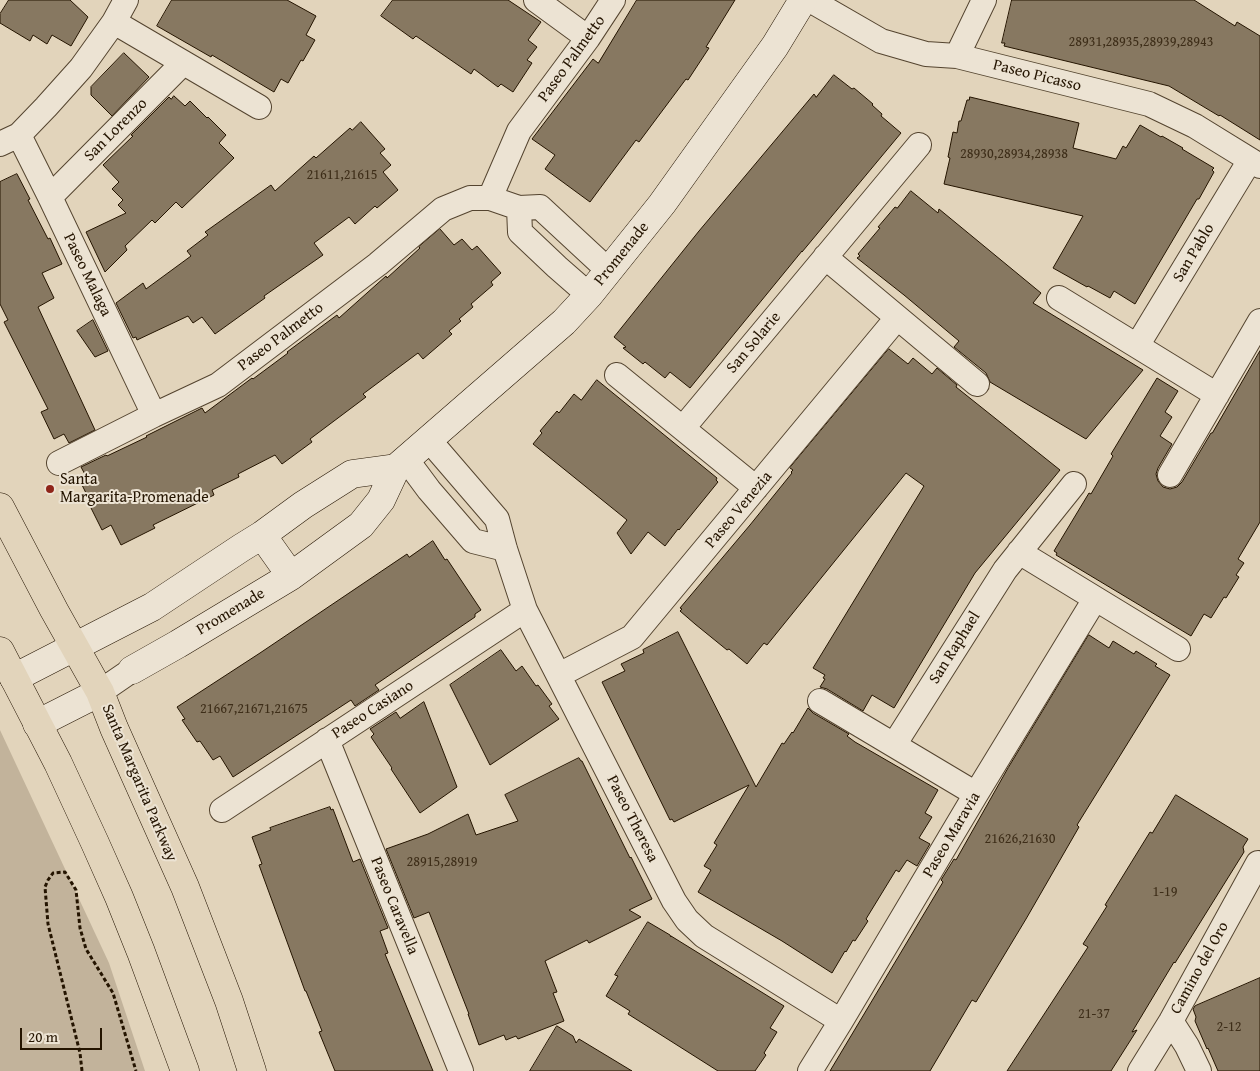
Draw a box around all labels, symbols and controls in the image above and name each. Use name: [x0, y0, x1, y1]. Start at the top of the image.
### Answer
street label: Paseo Palmetto: [534, 12, 610, 106]
house number: 28931,28935,28939,28943: [1069, 34, 1213, 50]
street label: Paseo Picasso: [991, 56, 1083, 96]
street label: San Lorenzo: [80, 94, 152, 166]
house number: 28930,28934,28938: [960, 146, 1068, 162]
house number: 21611,21615: [307, 167, 377, 183]
street label: Promenade: [591, 218, 653, 290]
street label: San Pablo: [1169, 220, 1219, 286]
street label: Paseo Malaga: [59, 230, 115, 320]
street label: Paseo Palmetto: [234, 299, 328, 375]
street label: San Solarie: [723, 308, 785, 378]
street label: Paseo Venezia: [701, 468, 777, 552]
place label: Santa Margarita-Promenade: [60, 470, 209, 508]
marker: Santa Margarita-Promenade: [44, 483, 56, 495]
street label: Promenade: [193, 584, 269, 640]
street label: San Raphael: [925, 608, 985, 688]
street label: Paseo Casiano: [329, 676, 417, 744]
street label: Santa Margarita Parkway: [97, 701, 181, 865]
house number: 21667,21671,21675: [200, 701, 308, 717]
street label: Paseo Theresa: [602, 772, 662, 866]
street label: Paseo Maravia: [919, 789, 985, 881]
house number: 21626,21630: [985, 831, 1055, 847]
street label: Paseo Caravella: [366, 854, 422, 958]
house number: 28915,28919: [407, 854, 477, 870]
house number: 1-19: [1152, 884, 1178, 900]
street label: Camino del Oro: [1167, 918, 1233, 1018]
house number: 21-37: [1078, 1006, 1110, 1022]
scale bar: [22, 1018, 105, 1050]
house number: 2-12: [1216, 1019, 1242, 1035]
text: 20 m: [28, 1026, 58, 1047]

